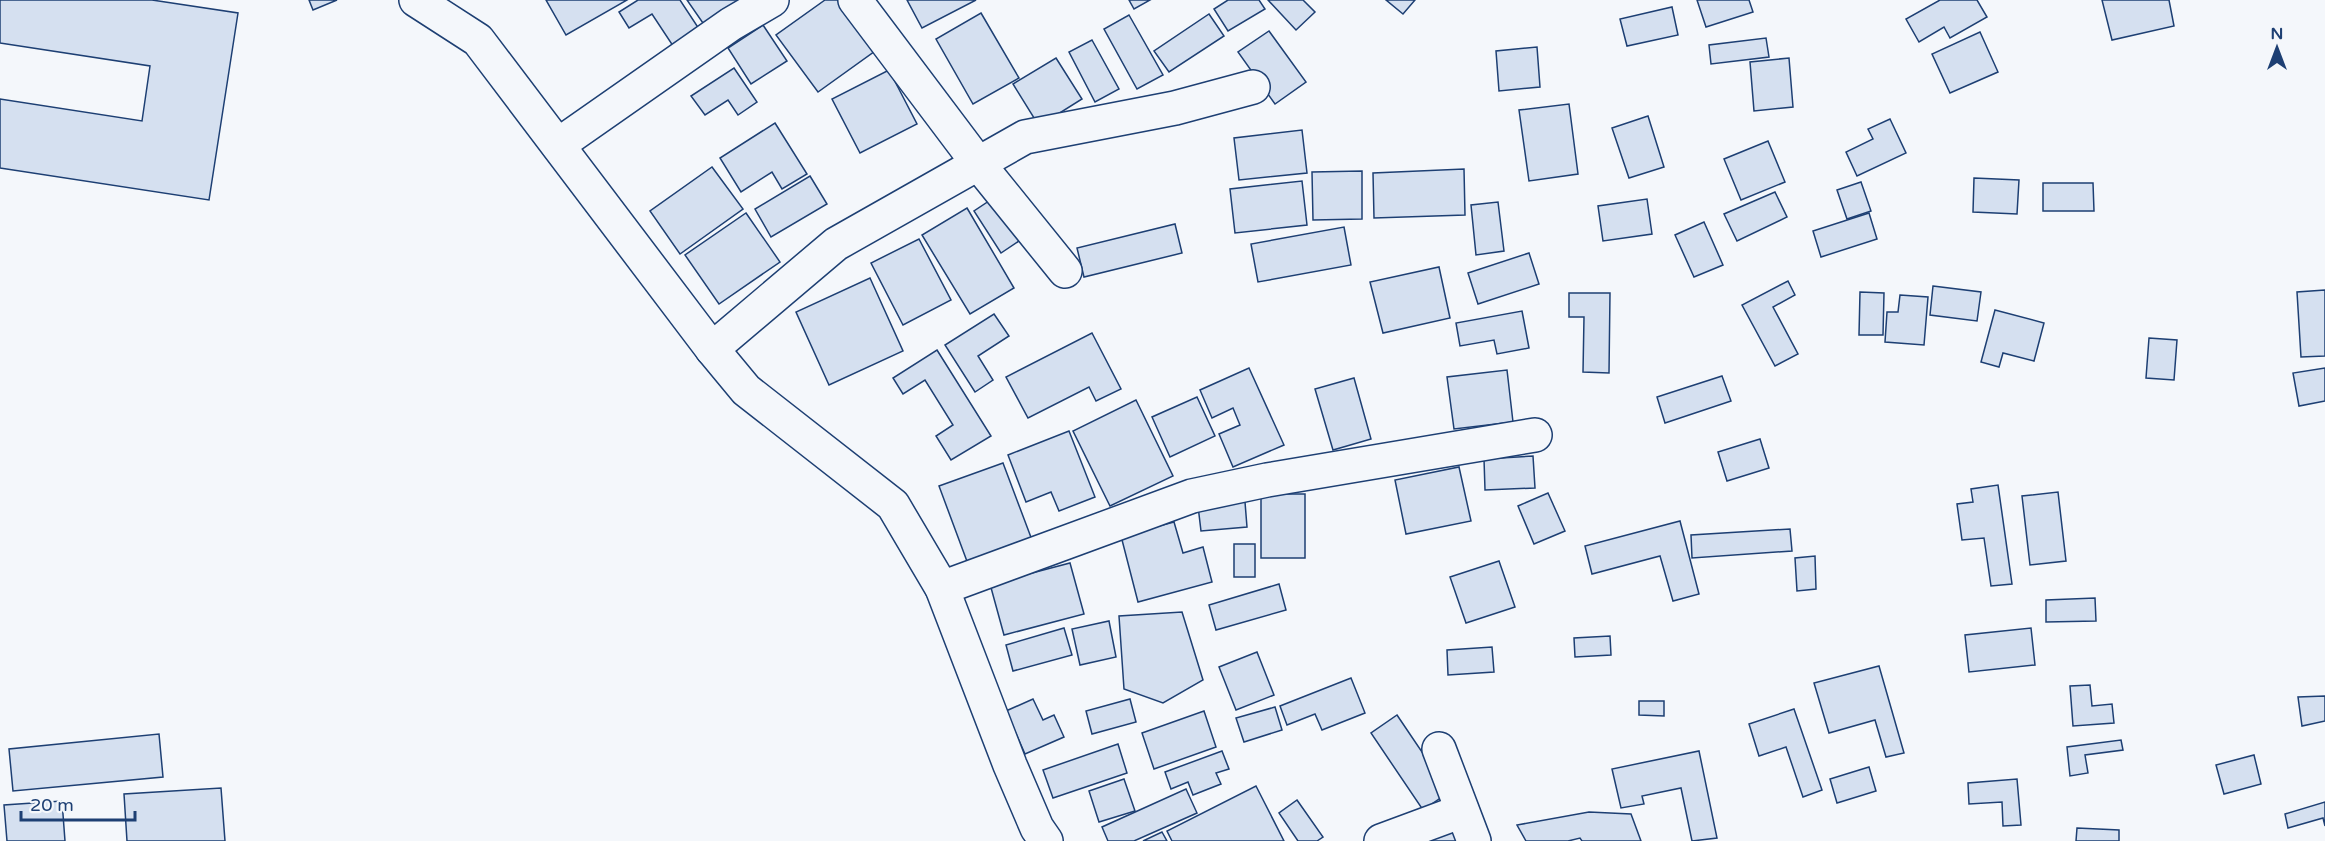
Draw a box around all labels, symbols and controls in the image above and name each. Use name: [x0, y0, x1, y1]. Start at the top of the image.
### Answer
north arrow: [2247, 18, 2307, 78]
text: N: [2271, 24, 2283, 44]
scale bar: [21, 784, 135, 822]
text: 20 m: [30, 794, 74, 816]

